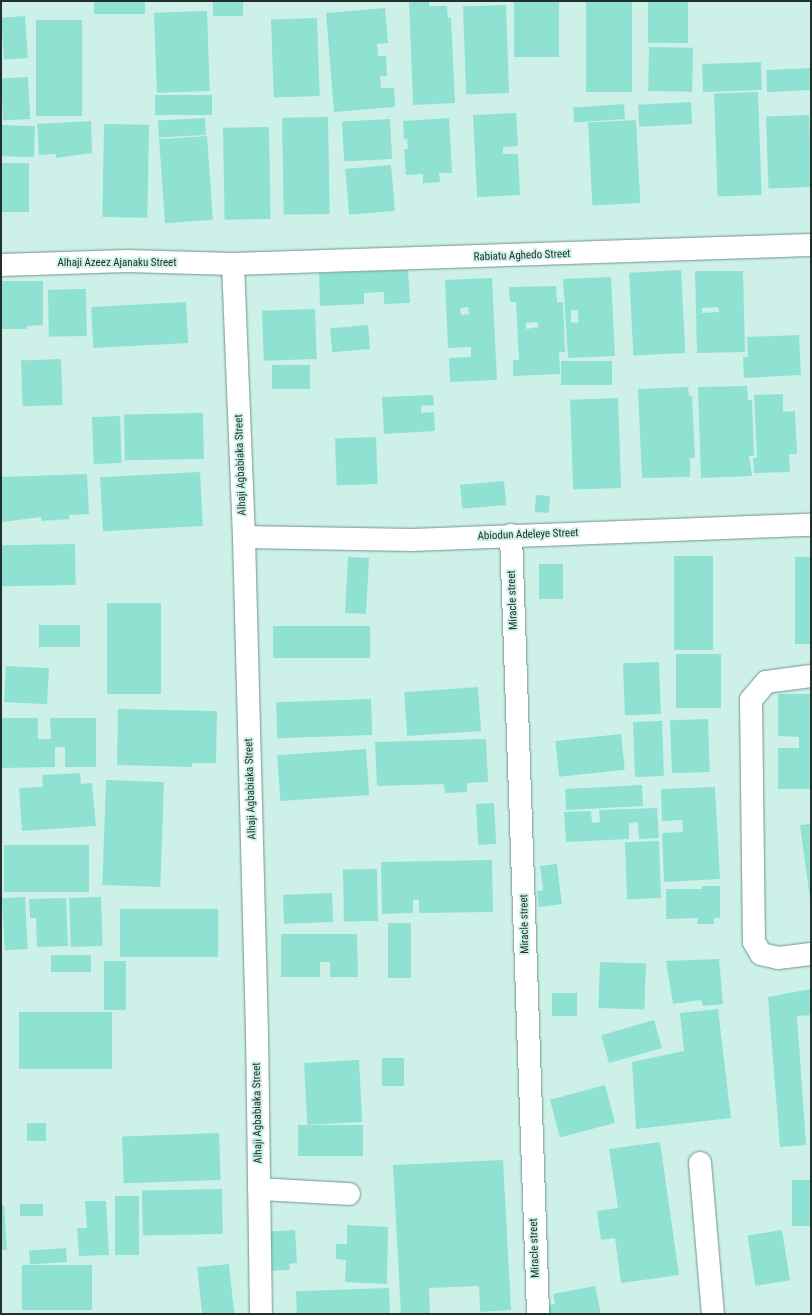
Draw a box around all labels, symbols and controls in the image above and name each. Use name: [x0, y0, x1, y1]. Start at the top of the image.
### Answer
street label: Rabiatu Aghedo Street: [473, 248, 571, 264]
street label: Alhaji Azeez Ajanaku Street: [57, 256, 177, 270]
street label: Alhaji Agbabiaka Street: [233, 414, 249, 516]
street label: Abiodun Adeleye Street: [477, 527, 579, 543]
street label: Miracle street: [505, 570, 521, 630]
street label: Alhaji Agbabiaka Street: [243, 738, 259, 840]
street label: Miracle street: [518, 894, 532, 954]
street label: Alhaji Agbabiaka Street: [251, 1062, 265, 1164]
street label: Miracle street: [527, 1218, 543, 1278]

